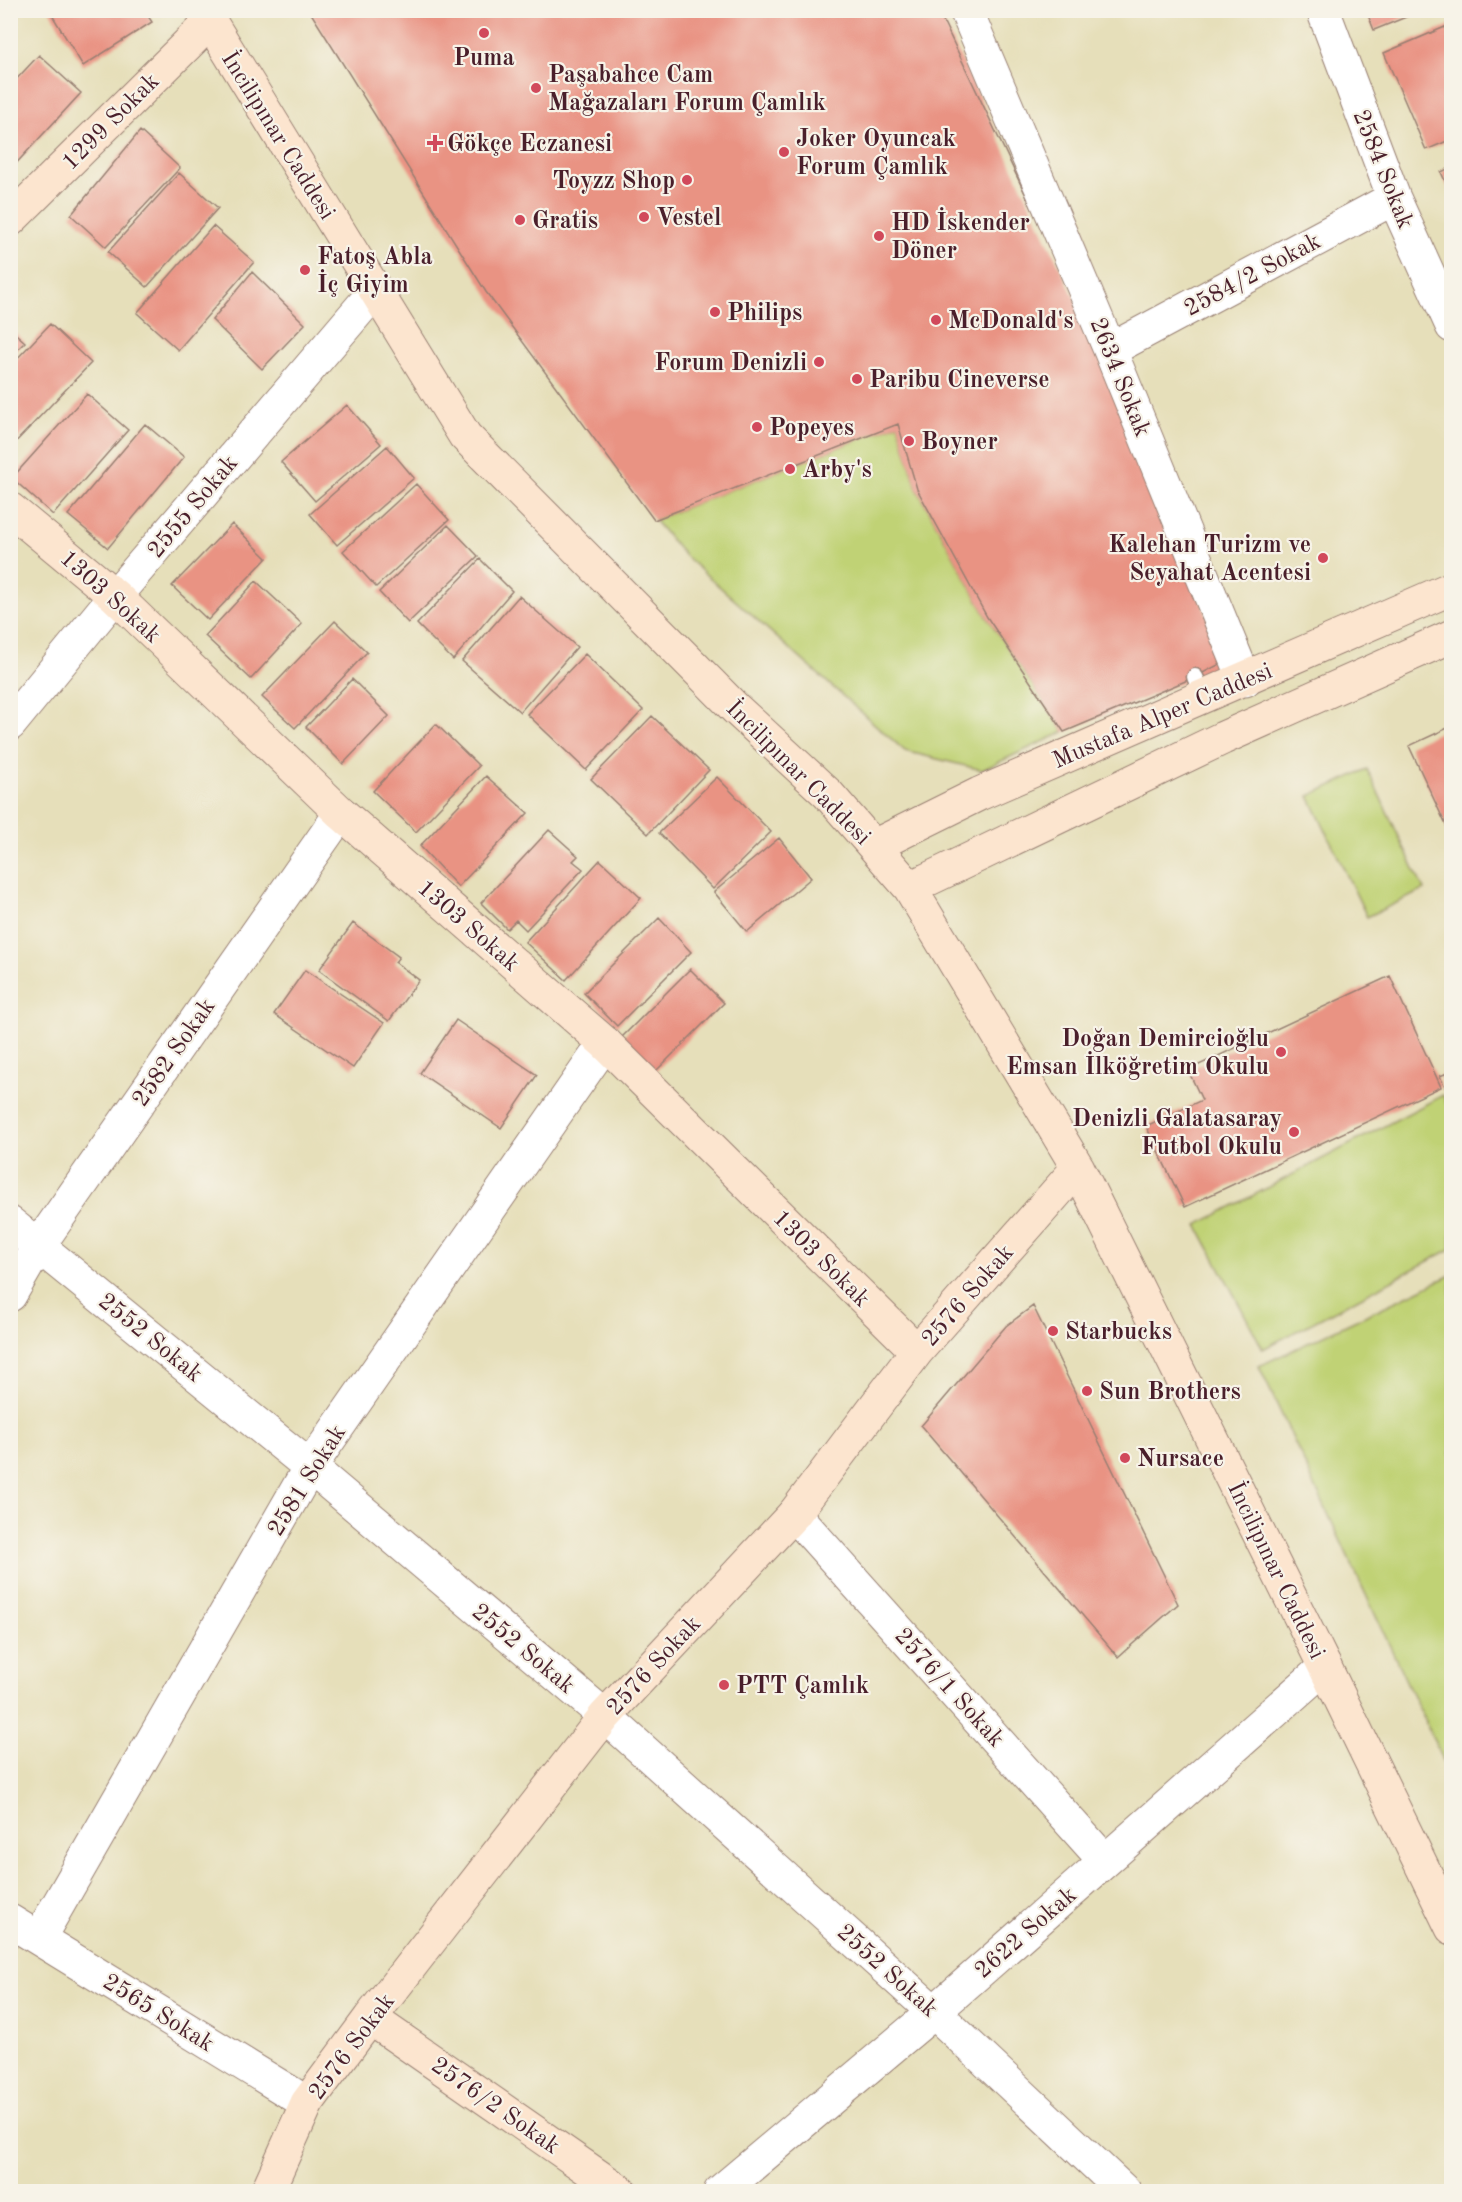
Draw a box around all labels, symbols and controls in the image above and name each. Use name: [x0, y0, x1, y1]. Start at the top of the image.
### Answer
marker: Puma: [477, 26, 491, 40]
street label: İncilipınar Caddesi: [216, 46, 341, 224]
place label: Puma: [453, 47, 515, 71]
place label: Paşabahce Cam Mağazaları Forum Çamlık: [548, 64, 826, 116]
street label: 1299 Sokak: [58, 69, 164, 175]
marker: Paşabahce Cam Mağazaları Forum Çamlık: [529, 81, 543, 95]
street label: 2584 Sokak: [1347, 107, 1417, 233]
place label: Joker Oyuncak Forum Çamlık: [796, 128, 956, 180]
place label: Gökçe Eczanesi: [447, 133, 612, 157]
marker: Gökçe Eczanesi: [428, 136, 442, 150]
marker: Joker Oyuncak Forum Çamlık: [777, 145, 791, 159]
place label: Toyzz Shop: [552, 170, 675, 194]
marker: Toyzz Shop: [680, 173, 694, 187]
place label: Vestel: [656, 207, 721, 231]
place label: HD İskender Döner: [891, 207, 1030, 264]
place label: Gratis: [532, 210, 598, 234]
marker: Vestel: [637, 210, 651, 224]
marker: Gratis: [513, 213, 527, 227]
marker: HD İskender Döner: [872, 229, 886, 243]
street label: 2584/2 Sokak: [1181, 230, 1325, 322]
place label: Fatoş Abla İç Giyim: [317, 246, 433, 298]
marker: Fatoş Abla İç Giyim: [298, 263, 312, 277]
place label: Philips: [727, 302, 802, 326]
marker: Philips: [708, 305, 722, 319]
place label: McDonald's: [948, 310, 1073, 334]
marker: McDonald's: [929, 313, 943, 327]
street label: 2634 Sokak: [1084, 315, 1154, 441]
place label: Forum Denizli: [654, 352, 807, 376]
marker: Forum Denizli: [812, 355, 826, 369]
place label: Paribu Cineverse: [869, 369, 1049, 393]
marker: Paribu Cineverse: [850, 372, 864, 386]
place label: Popeyes: [769, 417, 854, 441]
marker: Popeyes: [750, 420, 764, 434]
place label: Boyner: [921, 431, 998, 455]
marker: Boyner: [902, 434, 916, 448]
street label: 2555 Sokak: [144, 451, 243, 563]
place label: Arby's: [802, 459, 872, 483]
marker: Arby's: [783, 462, 797, 476]
place label: Kalehan Turizm ve Seyahat Acentesi: [1108, 534, 1311, 586]
street label: 1303 Sokak: [55, 546, 165, 649]
marker: Kalehan Turizm ve Seyahat Acentesi: [1316, 551, 1330, 565]
street label: Mustafa Alper Caddesi: [1050, 660, 1276, 774]
street label: İncilipınar Caddesi: [721, 694, 877, 850]
street label: 1303 Sokak: [412, 876, 523, 977]
street label: 2582 Sokak: [129, 995, 221, 1112]
place label: Doğan Demircioğlu Emsan İlköğretim Okulu: [1006, 1028, 1269, 1080]
marker: Doğan Demircioğlu Emsan İlköğretim Okulu: [1274, 1045, 1288, 1059]
place label: Denizli Galatasaray Futbol Okulu: [1072, 1108, 1282, 1160]
marker: Denizli Galatasaray Futbol Okulu: [1287, 1125, 1301, 1139]
street label: 1303 Sokak: [768, 1206, 874, 1312]
street label: 2576 Sokak: [918, 1241, 1019, 1352]
street label: 2552 Sokak: [93, 1290, 206, 1388]
place label: Starbucks: [1065, 1321, 1172, 1345]
marker: Starbucks: [1046, 1324, 1060, 1338]
place label: Sun Brothers: [1099, 1381, 1241, 1405]
marker: Sun Brothers: [1080, 1384, 1094, 1398]
street label: 2581 Sokak: [264, 1421, 351, 1541]
place label: Nursace: [1137, 1448, 1224, 1472]
marker: Nursace: [1118, 1451, 1132, 1465]
street label: İncilipınar Caddesi: [1222, 1477, 1331, 1663]
street label: 2552 Sokak: [467, 1600, 579, 1699]
street label: 2576 Sokak: [603, 1612, 706, 1721]
street label: 2576/1 Sokak: [889, 1624, 1008, 1752]
place label: PTT Çamlık: [736, 1675, 869, 1699]
marker: PTT Çamlık: [717, 1678, 731, 1692]
street label: 2622 Sokak: [971, 1883, 1082, 1984]
street label: 2552 Sokak: [832, 1920, 942, 2023]
street label: 2565 Sokak: [98, 1970, 218, 2057]
street label: 2576 Sokak: [305, 1990, 400, 2105]
street label: 2576/2 Sokak: [426, 2054, 563, 2160]

